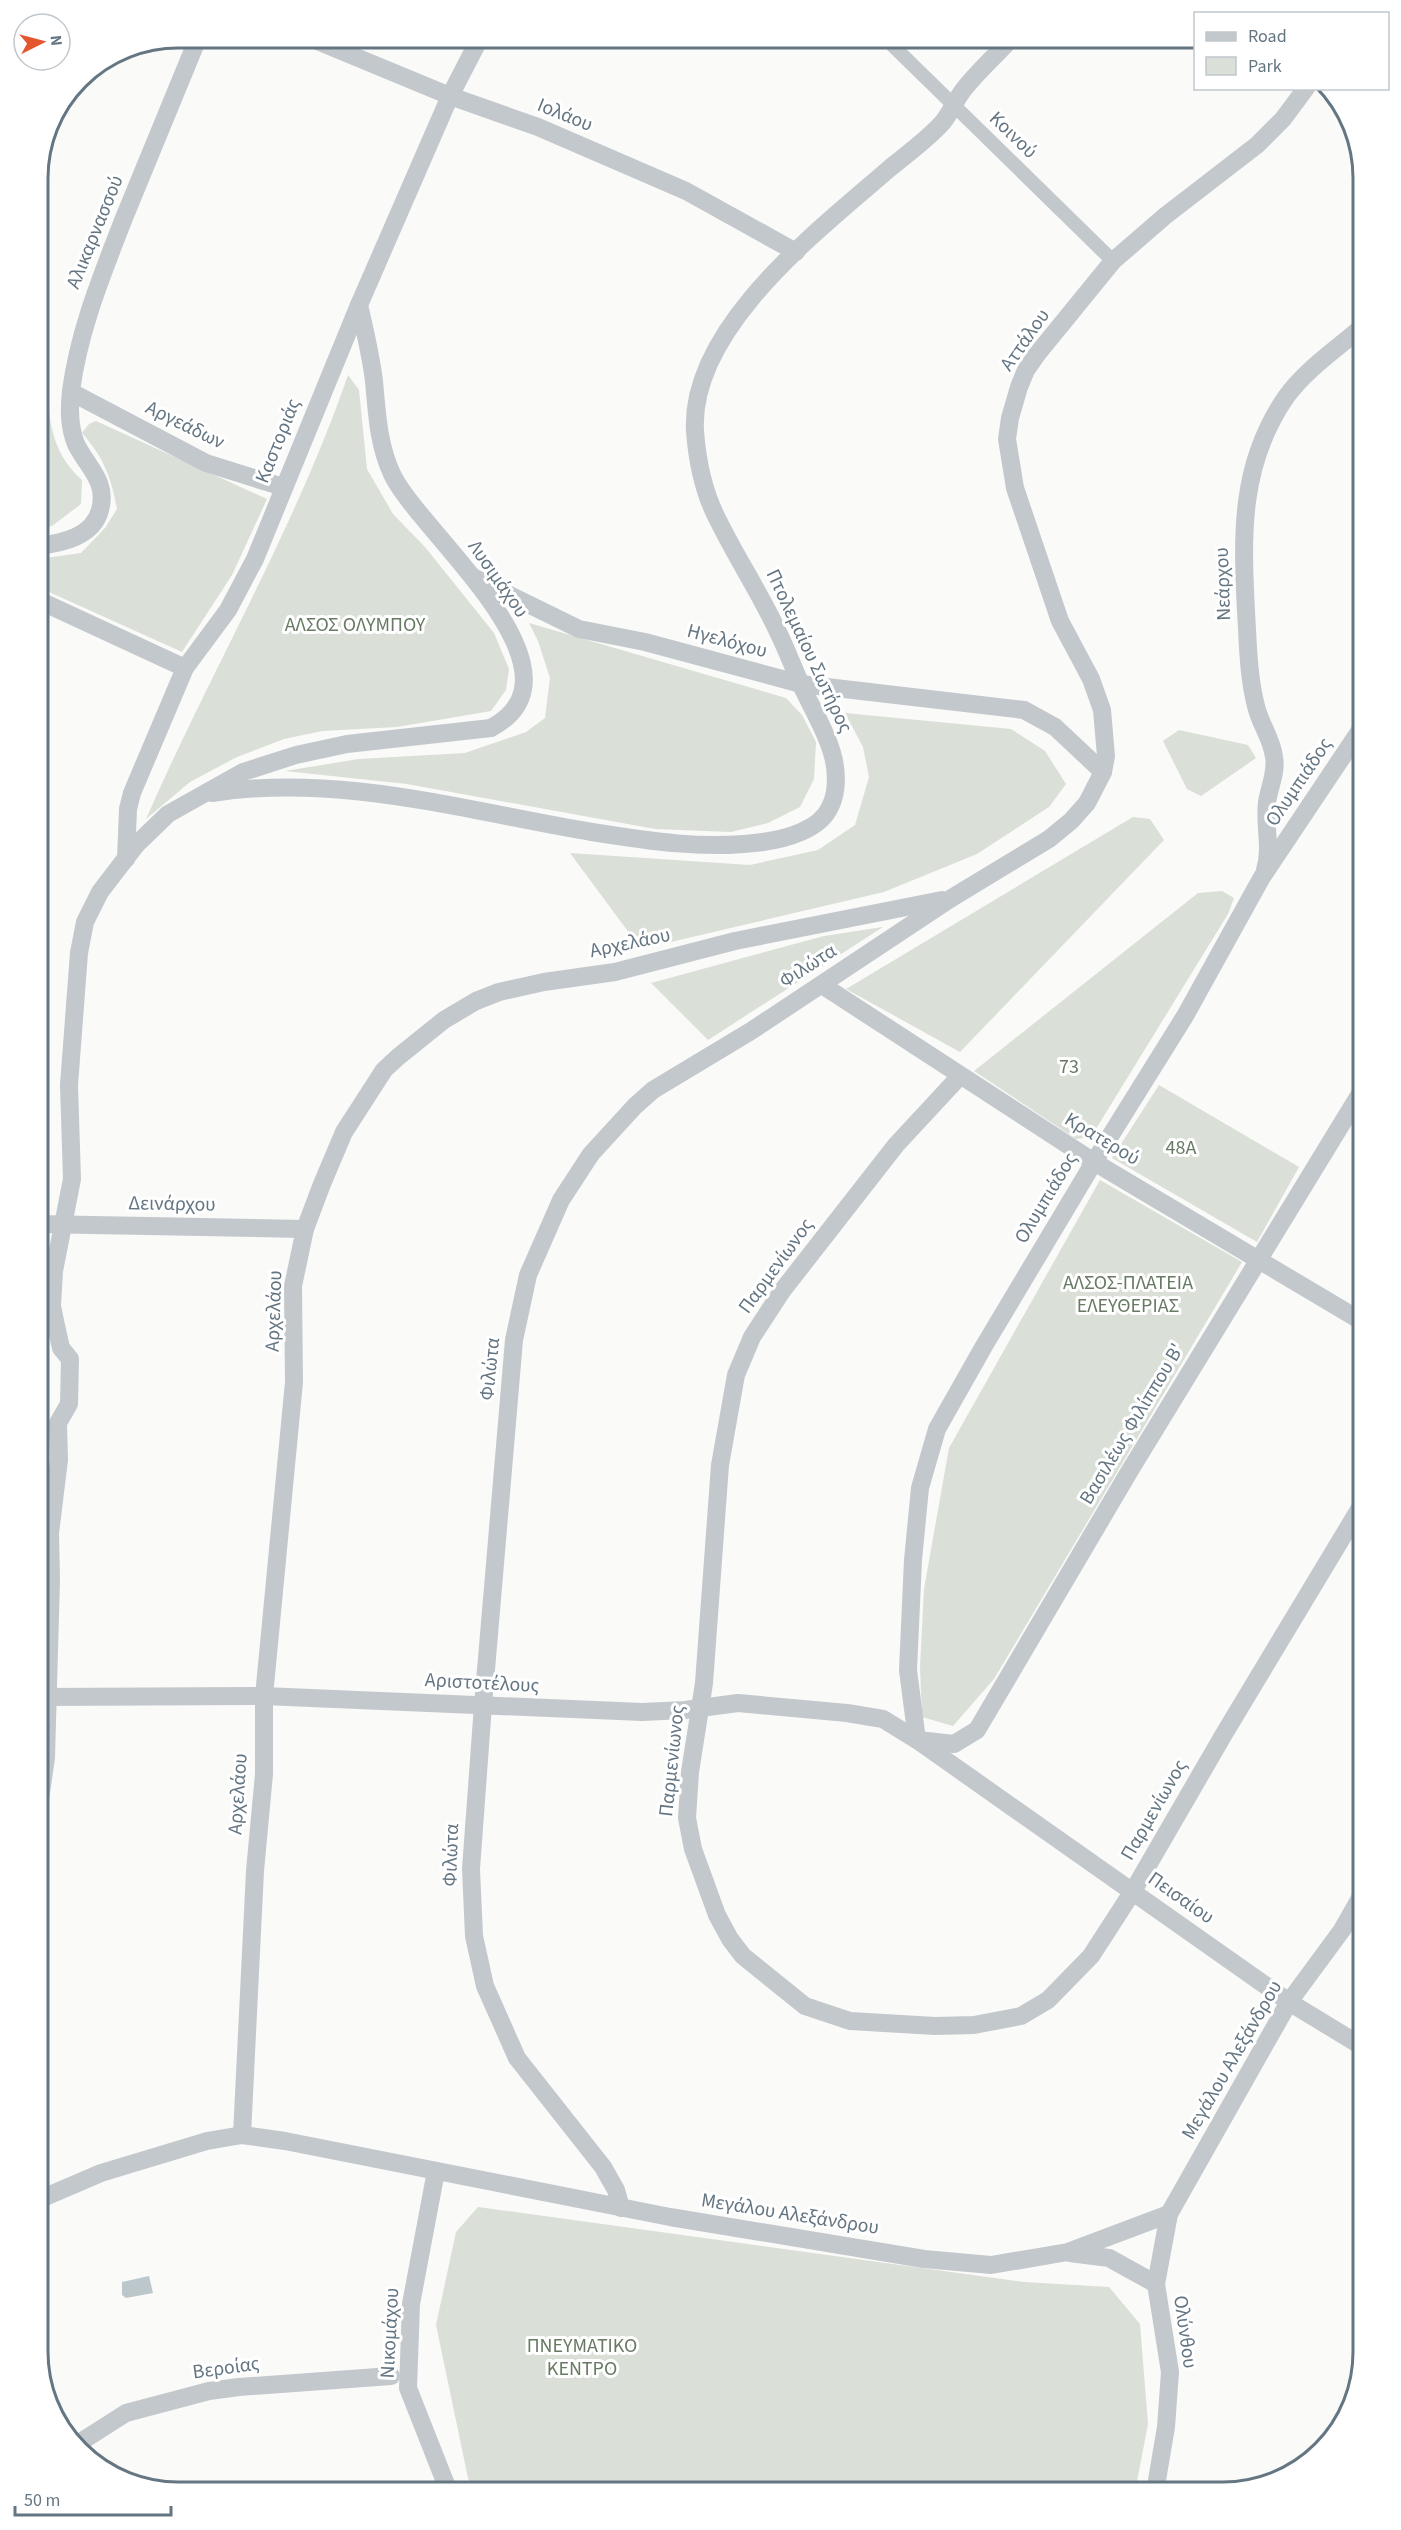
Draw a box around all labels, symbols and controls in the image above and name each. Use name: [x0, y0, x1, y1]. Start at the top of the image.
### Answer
north arrow: [12, 12, 72, 72]
legend: [1194, 12, 1389, 90]
text: Road: [1248, 24, 1287, 49]
text: N: [44, 34, 67, 47]
text: Park: [1248, 54, 1282, 79]
street label: Ιολάου: [533, 91, 597, 139]
street label: Κοινού: [983, 105, 1043, 165]
street label: Αλικαρνασσού: [59, 171, 131, 293]
street label: Αττάλου: [993, 303, 1057, 377]
street label: Αργεάδων: [141, 394, 230, 456]
street label: Καστοριάς: [248, 394, 308, 488]
street label: Λυσιμάχου: [461, 534, 535, 624]
street label: Νεάρχου: [1208, 547, 1238, 621]
street label: Πτολεμαίου Σωτήρος: [759, 564, 859, 738]
park label: ΑΛΣΟΣ ΟΛΥΜΠΟΥ: [285, 611, 426, 639]
street label: Ηγελόχου: [684, 617, 770, 665]
street label: Ολυμπιάδος: [1259, 732, 1339, 832]
street label: Αρχελάου: [587, 921, 673, 965]
street label: Φιλώτα: [774, 937, 842, 995]
park label: 73: [1059, 1053, 1079, 1081]
street label: Κρατερού: [1059, 1106, 1145, 1172]
park label: 48Α: [1166, 1134, 1196, 1162]
street label: Ολυμπιάδος: [1008, 1147, 1084, 1249]
street label: Δεινάρχου: [128, 1189, 216, 1219]
street label: Παρμενίωνος: [732, 1212, 820, 1320]
park label: ΑΛΣΟΣ-ΠΛΑΤΕΙΑ ΕΛΕΥΘΕΡΙΑΣ: [1063, 1269, 1193, 1320]
street label: Αρχελάου: [259, 1270, 289, 1352]
street label: Φιλώτα: [473, 1336, 507, 1402]
street label: Βασιλέως Φιλίππου Β': [1073, 1338, 1191, 1510]
street label: Αριστοτέλους: [424, 1666, 540, 1700]
street label: Παρμενίωνος: [652, 1703, 692, 1818]
street label: Αρχελάου: [221, 1752, 255, 1836]
street label: Παρμενίωνος: [1114, 1754, 1194, 1866]
street label: Φιλώτα: [436, 1823, 466, 1887]
street label: Πεισαίου: [1142, 1865, 1220, 1931]
street label: Μεγάλου Αλεξάνδρου: [1175, 1975, 1289, 2145]
street label: Μεγάλου Αλεξάνδρου: [699, 2186, 881, 2242]
street label: Νικομάχου: [374, 2287, 406, 2379]
street label: Ολύνθου: [1166, 2294, 1204, 2370]
park label: ΠΝΕΥΜΑΤΙΚΟ ΚΕΝΤΡΟ: [527, 2332, 637, 2383]
street label: Βεροίας: [191, 2349, 262, 2387]
scale bar: [15, 2479, 171, 2517]
text: 50 m: [24, 2488, 60, 2513]

